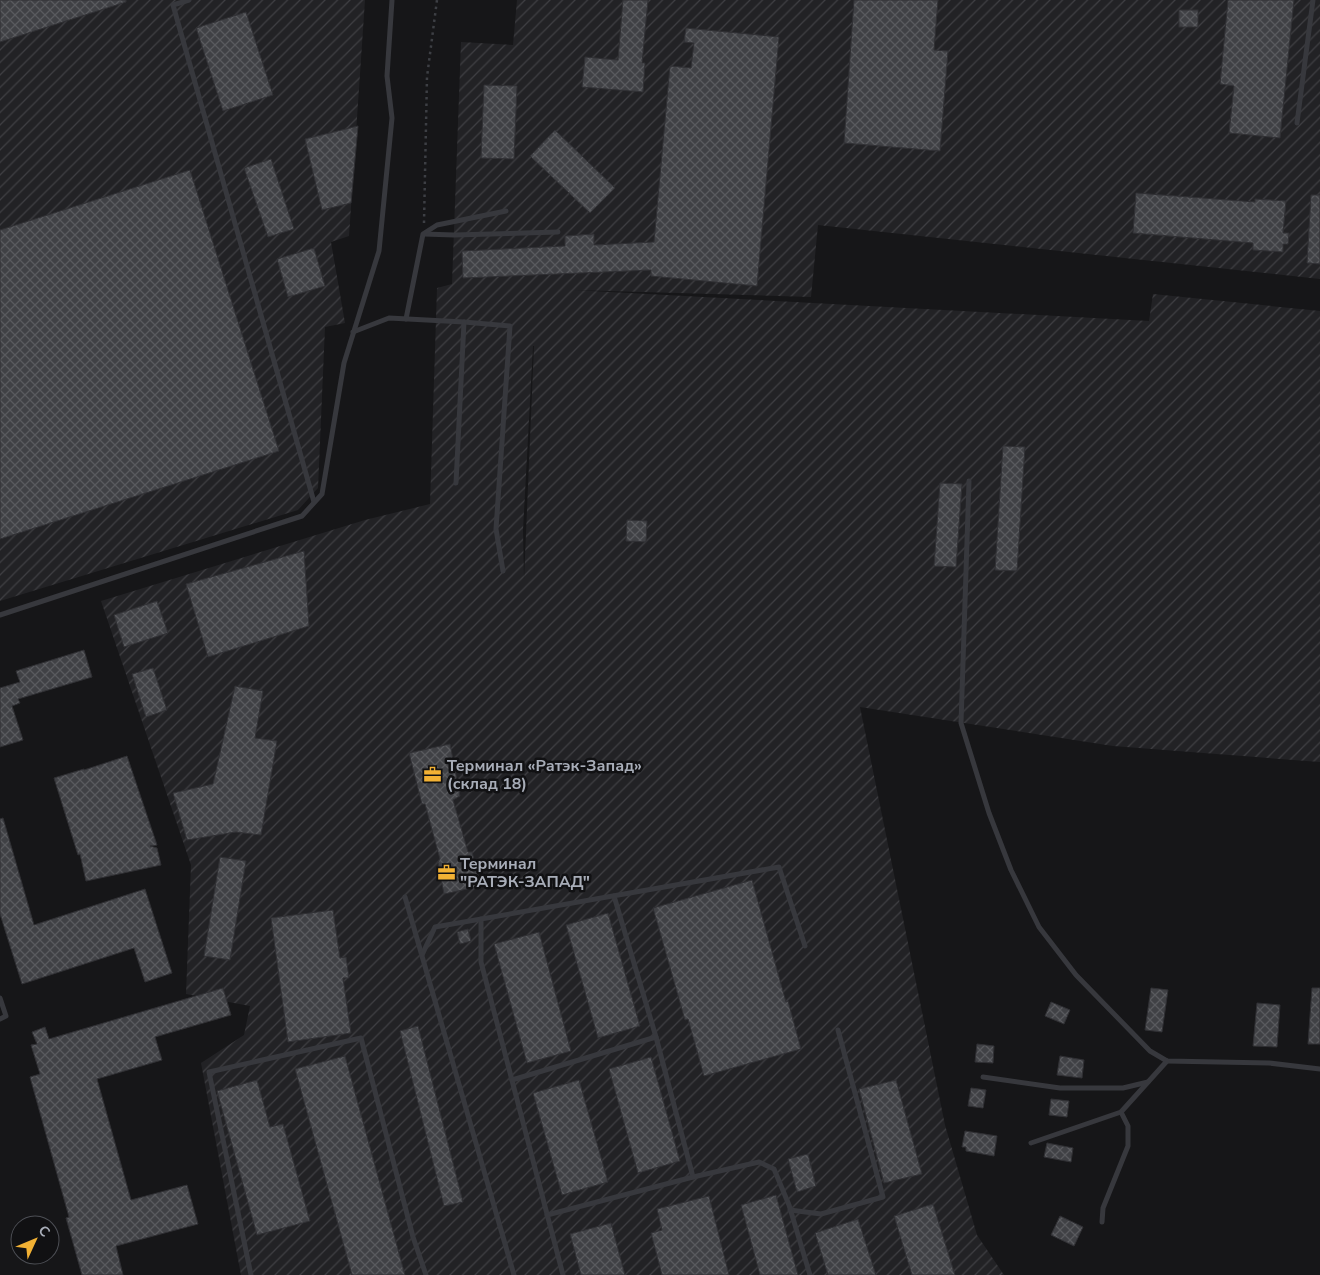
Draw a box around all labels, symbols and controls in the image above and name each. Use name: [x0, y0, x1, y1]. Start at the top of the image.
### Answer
place label: Терминал «Ратэк-Запад» (склад 18): [447, 755, 642, 795]
office icon: Терминал «Ратэк-Запад» (склад 18): [423, 764, 443, 784]
place label: Терминал "РАТЭК-ЗАПАД": [460, 853, 590, 893]
office icon: Терминал "РАТЭК-ЗАПАД": [436, 862, 456, 882]
north arrow: [10, 1215, 60, 1265]
text: С: [34, 1221, 54, 1242]

